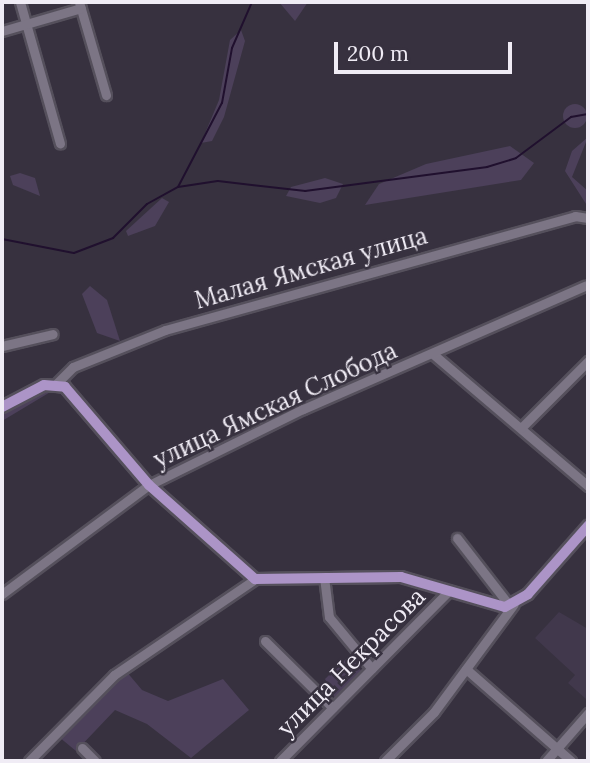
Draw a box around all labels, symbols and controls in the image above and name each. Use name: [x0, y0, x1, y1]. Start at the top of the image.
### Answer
scale bar: [338, 28, 516, 72]
text: 200 m: [347, 40, 409, 67]
street label: Малая Ямская улица: [191, 221, 431, 315]
street label: улица Ямская Слобода: [149, 336, 401, 474]
street label: улица Некрасова: [271, 582, 431, 742]

